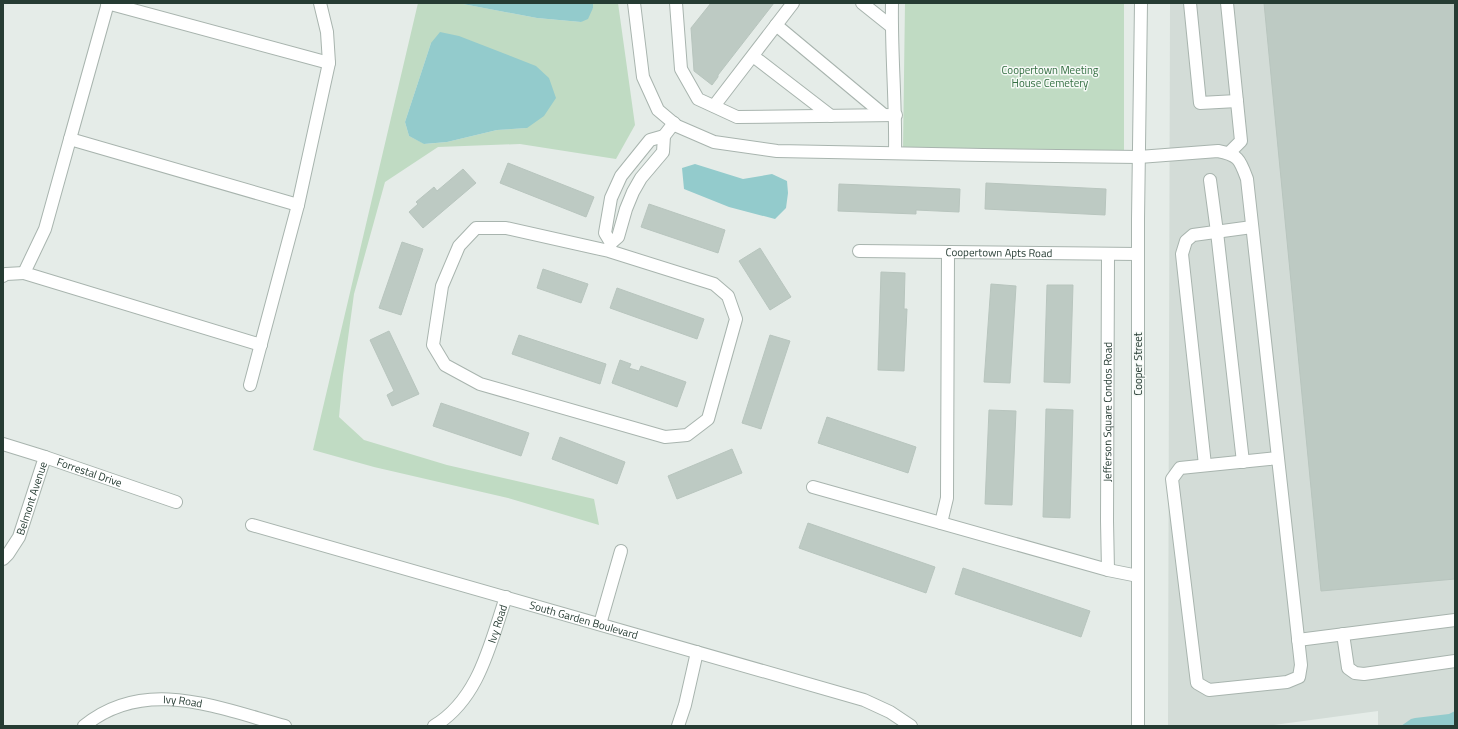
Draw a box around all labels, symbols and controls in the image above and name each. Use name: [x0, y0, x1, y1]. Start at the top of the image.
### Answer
park label: Coopertown Meeting House Cemetery: [1001, 62, 1099, 91]
street label: Coopertown Apts Road: [946, 244, 1053, 261]
street label: Cooper Street: [1130, 332, 1146, 396]
street label: Jefferson Square Condos Road: [1099, 342, 1116, 482]
street label: Forrestal Drive: [55, 454, 125, 491]
street label: Belmont Avenue: [12, 459, 51, 537]
street label: South Garden Boulevard: [528, 597, 640, 643]
street label: Ivy Road: [484, 602, 511, 645]
street label: Ivy Road: [163, 691, 204, 712]

